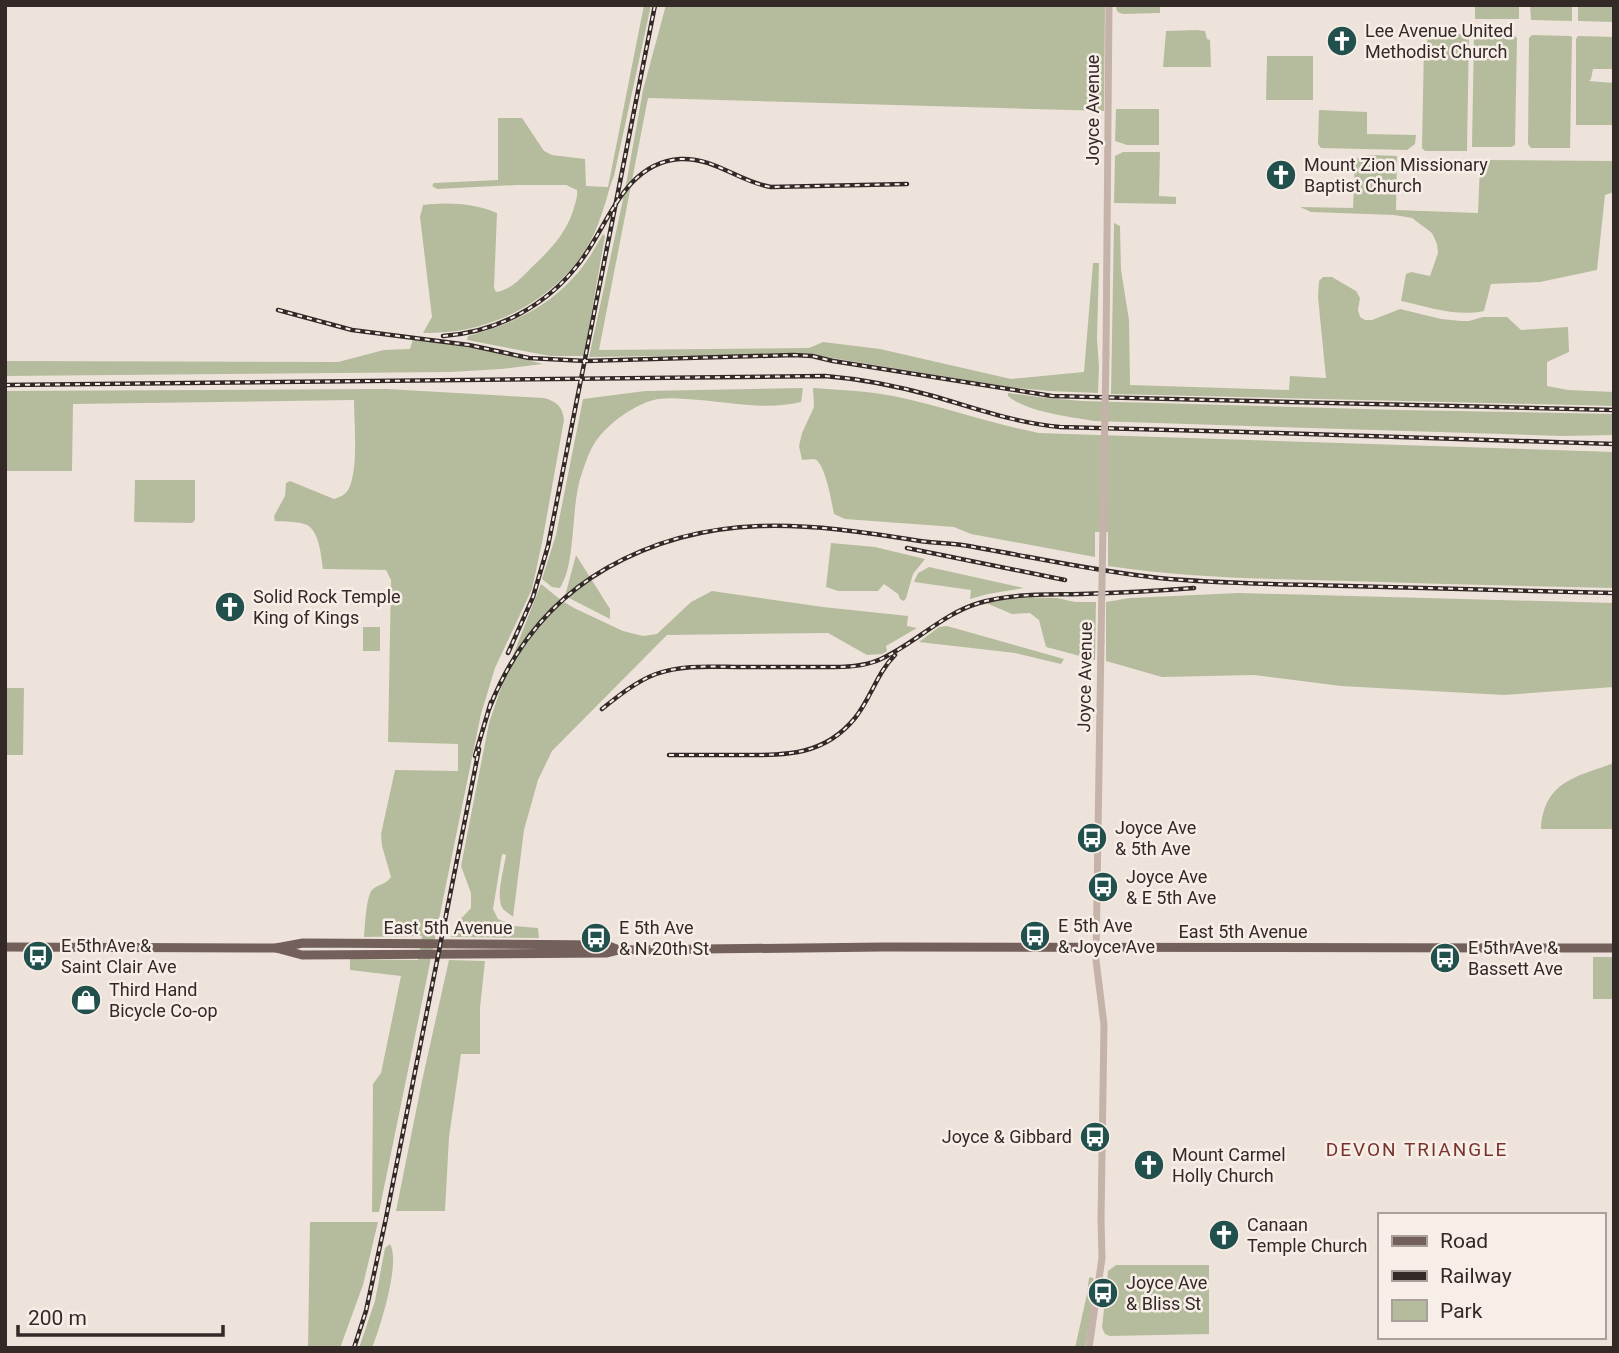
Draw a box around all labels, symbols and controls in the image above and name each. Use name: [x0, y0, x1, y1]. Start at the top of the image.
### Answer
place label: Lee Avenue United Methodist Church: [1365, 20, 1513, 62]
church icon: Lee Avenue United Methodist Church: [1325, 24, 1359, 58]
street label: Joyce Avenue: [1082, 55, 1103, 165]
place label: Mount Zion Missionary Baptist Church: [1304, 154, 1488, 196]
church icon: Mount Zion Missionary Baptist Church: [1264, 158, 1298, 192]
place label: Solid Rock Temple King of Kings: [253, 586, 401, 628]
church icon: Solid Rock Temple King of Kings: [213, 590, 247, 624]
street label: Joyce Avenue: [1073, 621, 1096, 733]
place label: Joyce Ave & 5th Ave: [1115, 817, 1196, 859]
bus stop icon: Joyce Ave & 5th Ave: [1075, 821, 1109, 855]
place label: Joyce Ave & E 5th Ave: [1126, 866, 1216, 908]
bus stop icon: Joyce Ave & E 5th Ave: [1086, 870, 1120, 904]
place label: E 5th Ave & Joyce Ave: [1058, 915, 1155, 957]
street label: East 5th Avenue: [384, 917, 512, 938]
place label: E 5th Ave & N 20th St: [619, 917, 709, 959]
bus stop icon: E 5th Ave & Joyce Ave: [1018, 919, 1052, 953]
bus stop icon: E 5th Ave & N 20th St: [579, 921, 613, 955]
street label: East 5th Avenue: [1179, 921, 1307, 942]
place label: E 5th Ave & Saint Clair Ave: [61, 935, 176, 977]
place label: E 5th Ave & Bassett Ave: [1468, 937, 1563, 979]
bus stop icon: E 5th Ave & Saint Clair Ave: [21, 939, 55, 973]
bus stop icon: E 5th Ave & Bassett Ave: [1428, 941, 1462, 975]
place label: Third Hand Bicycle Co-op: [109, 979, 218, 1021]
shop icon: Third Hand Bicycle Co-op: [69, 983, 103, 1017]
bus stop icon: Joyce & Gibbard: [1078, 1120, 1112, 1154]
place label: Joyce & Gibbard: [942, 1126, 1072, 1147]
district label: DEVON TRIANGLE: [1326, 1138, 1508, 1161]
place label: Mount Carmel Holly Church: [1172, 1144, 1286, 1186]
church icon: Mount Carmel Holly Church: [1132, 1148, 1166, 1182]
legend: [1378, 1213, 1605, 1339]
place label: Canaan Temple Church: [1247, 1214, 1368, 1256]
church icon: Canaan Temple Church: [1207, 1218, 1241, 1252]
text: Road: [1440, 1229, 1488, 1253]
text: Railway: [1440, 1264, 1512, 1288]
place label: Joyce Ave & Bliss St: [1126, 1272, 1207, 1314]
bus stop icon: Joyce Ave & Bliss St: [1086, 1276, 1120, 1310]
scale bar: [18, 1294, 222, 1338]
text: Park: [1440, 1299, 1483, 1323]
text: 200 m: [28, 1306, 87, 1330]

